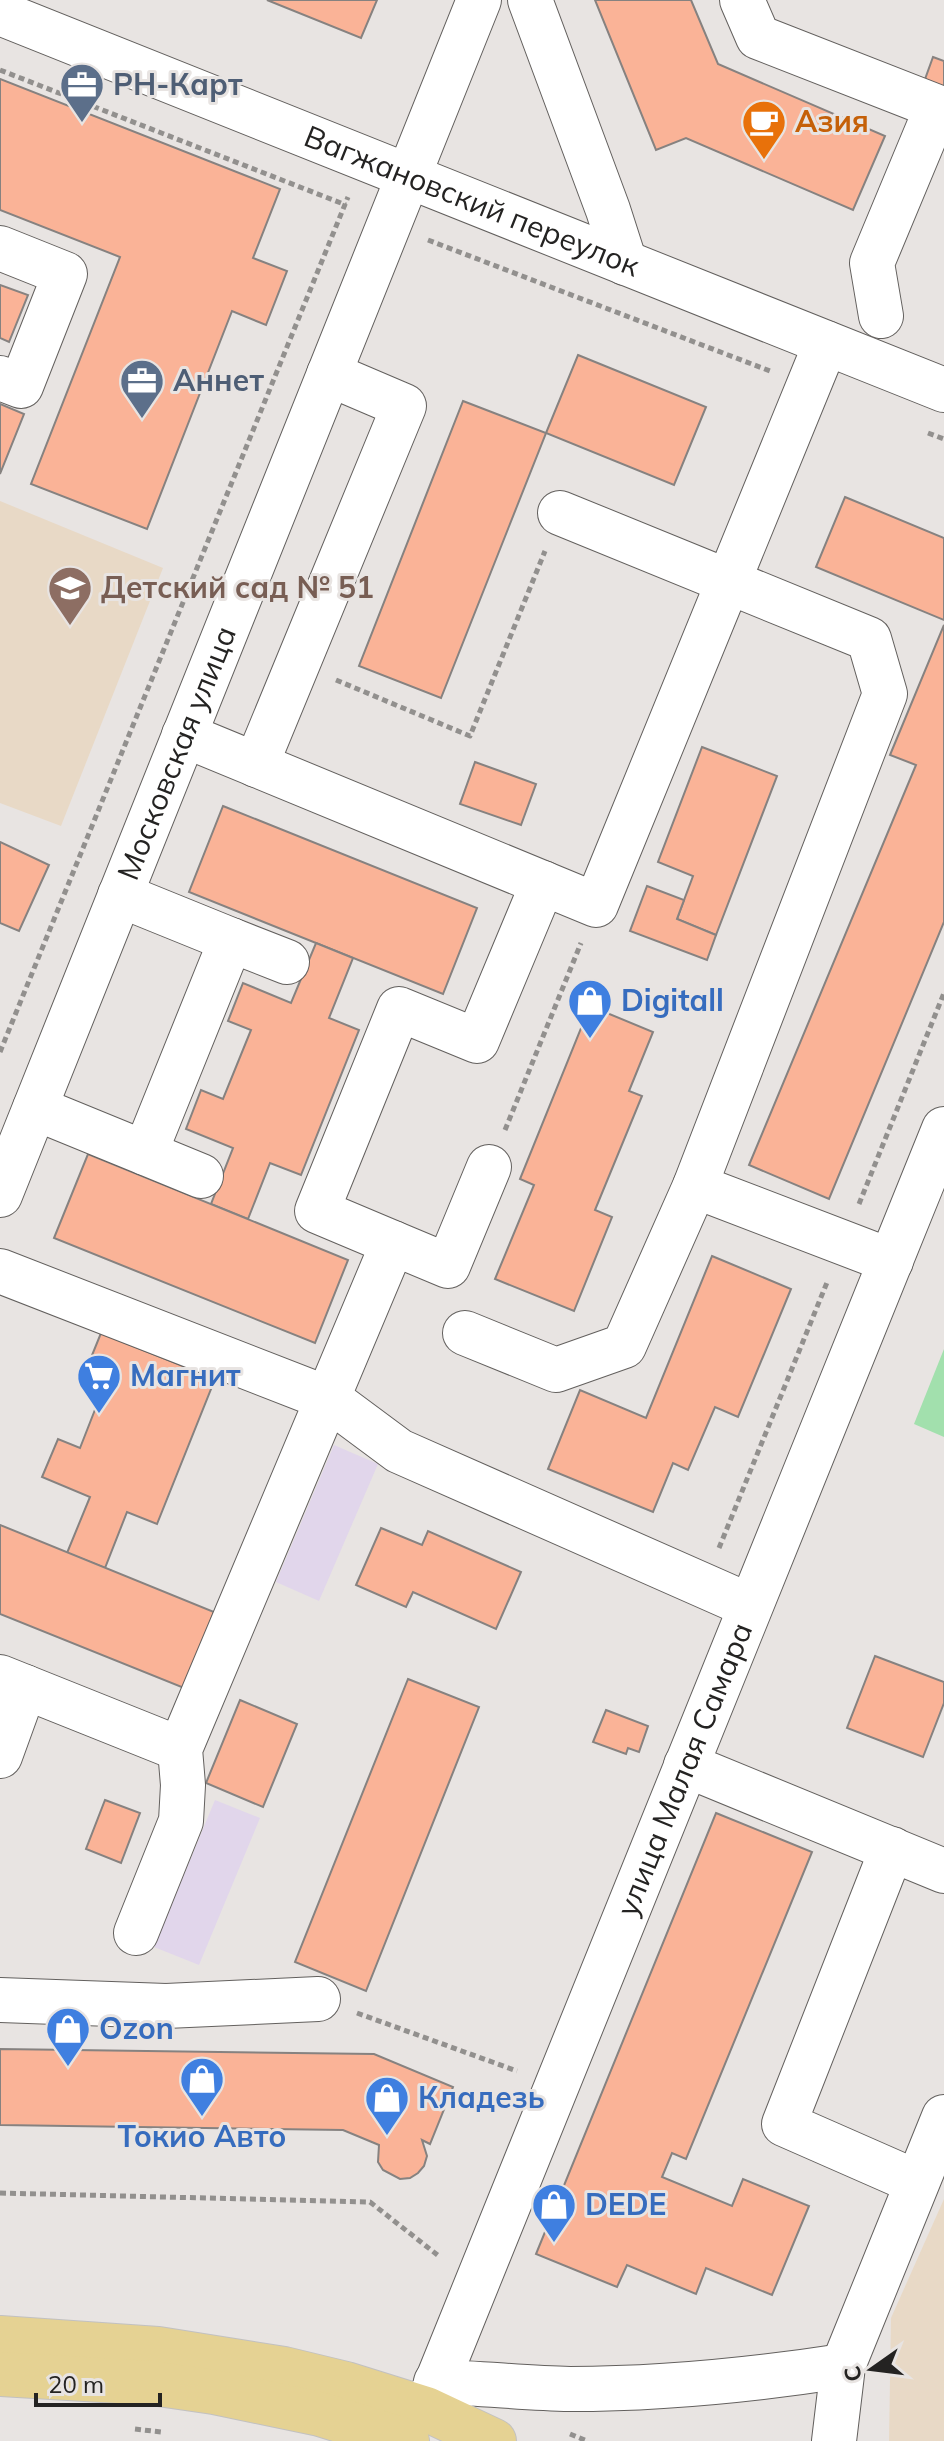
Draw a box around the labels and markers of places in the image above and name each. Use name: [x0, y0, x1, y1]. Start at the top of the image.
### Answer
office icon: РН-Карт: [58, 61, 106, 124]
place label: РН-Карт: [113, 65, 243, 103]
cafe icon: Азия: [740, 98, 788, 161]
place label: Азия: [795, 102, 869, 140]
office icon: Аннет: [118, 357, 166, 420]
place label: Аннет: [173, 361, 264, 399]
school or university icon: Детский сад № 51: [46, 564, 94, 627]
place label: Детский сад № 51: [101, 568, 374, 606]
shop icon: Digitall: [566, 977, 614, 1040]
place label: Digitall: [621, 981, 724, 1019]
supermarket icon: Магнит: [75, 1352, 123, 1415]
place label: Магнит: [130, 1356, 241, 1394]
shop icon: Ozon: [44, 2005, 92, 2068]
place label: Ozon: [99, 2009, 174, 2047]
shop icon: Токио Авто: [178, 2055, 226, 2118]
shop icon: Кладезь: [363, 2074, 411, 2137]
place label: Кладезь: [418, 2078, 545, 2116]
place label: Токио Авто: [117, 2117, 287, 2155]
shop icon: DEDE: [530, 2181, 578, 2244]
place label: DEDE: [585, 2185, 666, 2223]

